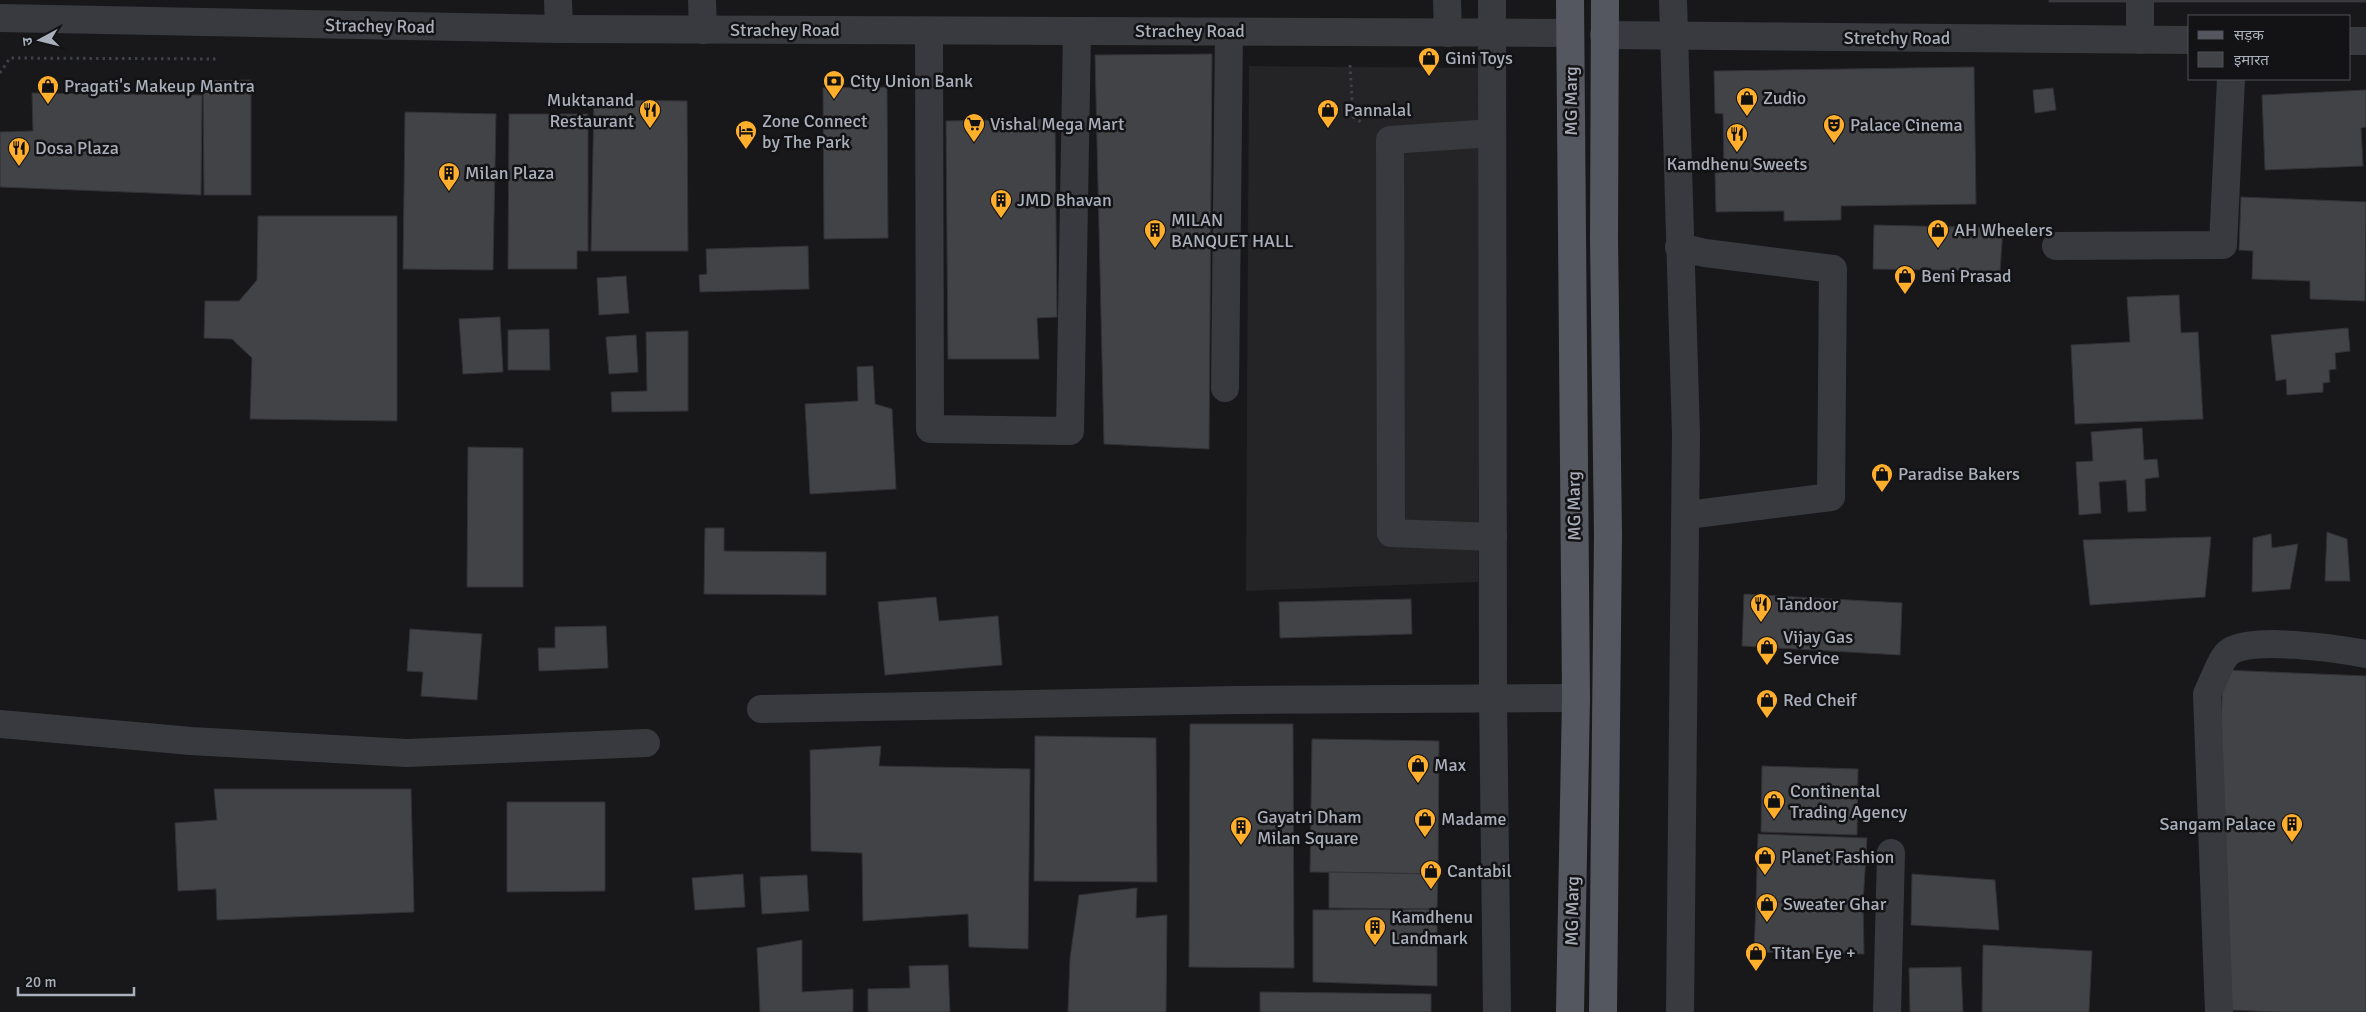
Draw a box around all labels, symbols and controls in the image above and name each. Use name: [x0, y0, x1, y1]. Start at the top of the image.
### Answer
street label: Strachey Road: [325, 14, 435, 38]
north arrow: [15, 15, 65, 65]
legend: [2188, 15, 2351, 80]
street label: Strachey Road: [730, 19, 840, 41]
street label: Strachey Road: [1135, 20, 1245, 42]
text: सड़क: [2234, 26, 2264, 44]
street label: Stretchy Road: [1844, 27, 1950, 49]
text: उ: [19, 36, 37, 47]
shop icon: Gini Toys: [1417, 46, 1441, 77]
place label: Gini Toys: [1445, 47, 1513, 69]
text: इमारत: [2234, 51, 2269, 69]
street label: MG Marg: [1560, 66, 1582, 136]
bank icon: City Union Bank: [822, 69, 846, 100]
place label: City Union Bank: [850, 70, 973, 92]
shop icon: Pragati's Makeup Mantra: [36, 74, 60, 105]
place label: Pragati's Makeup Mantra: [64, 75, 255, 97]
shop icon: Zudio: [1735, 86, 1759, 117]
place label: Zudio: [1763, 87, 1806, 109]
place label: Muktanand Restaurant: [547, 89, 634, 132]
restaurant icon: Muktanand Restaurant: [638, 98, 662, 129]
shop icon: Pannalal: [1316, 98, 1340, 129]
place label: Pannalal: [1344, 99, 1411, 121]
place label: Zone Connect by The Park: [762, 110, 867, 153]
supermarket icon: Vishal Mega Mart: [962, 112, 986, 143]
place label: Vishal Mega Mart: [990, 113, 1124, 135]
theatre icon: Palace Cinema: [1822, 113, 1846, 144]
place label: Palace Cinema: [1850, 114, 1963, 136]
hotel icon: Zone Connect by The Park: [734, 119, 758, 150]
restaurant icon: Kamdhenu Sweets: [1725, 122, 1749, 153]
restaurant icon: Dosa Plaza: [7, 136, 31, 167]
place label: Dosa Plaza: [35, 137, 119, 159]
place label: Kamdhenu Sweets: [1667, 153, 1808, 175]
building icon: Milan Plaza: [437, 161, 461, 192]
place label: Milan Plaza: [465, 162, 554, 184]
building icon: JMD Bhavan: [989, 188, 1013, 219]
place label: JMD Bhavan: [1017, 189, 1112, 211]
place label: MILAN BANQUET HALL: [1171, 209, 1293, 252]
building icon: MILAN BANQUET HALL: [1143, 218, 1167, 249]
shop icon: AH Wheelers: [1926, 218, 1950, 249]
place label: AH Wheelers: [1954, 219, 2053, 241]
shop icon: Beni Prasad: [1893, 264, 1917, 295]
place label: Beni Prasad: [1921, 265, 2012, 287]
shop icon: Paradise Bakers: [1870, 462, 1894, 493]
place label: Paradise Bakers: [1898, 463, 2020, 485]
street label: MG Marg: [1562, 471, 1586, 541]
restaurant icon: Tandoor: [1749, 592, 1773, 623]
place label: Tandoor: [1777, 593, 1839, 615]
place label: Vijay Gas Service: [1783, 626, 1853, 669]
shop icon: Vijay Gas Service: [1755, 635, 1779, 666]
shop icon: Red Cheif: [1755, 688, 1779, 719]
place label: Red Cheif: [1783, 689, 1858, 711]
shop icon: Max: [1406, 753, 1430, 784]
place label: Max: [1434, 754, 1467, 776]
place label: Continental Trading Agency: [1790, 780, 1908, 823]
shop icon: Continental Trading Agency: [1762, 789, 1786, 820]
place label: Gayatri Dham Milan Square: [1257, 806, 1362, 849]
shop icon: Madame: [1413, 807, 1437, 838]
place label: Madame: [1441, 808, 1507, 830]
building icon: Sangam Palace: [2280, 812, 2304, 843]
place label: Sangam Palace: [2159, 813, 2276, 835]
building icon: Gayatri Dham Milan Square: [1229, 815, 1253, 846]
shop icon: Planet Fashion: [1753, 845, 1777, 876]
place label: Planet Fashion: [1781, 846, 1894, 868]
shop icon: Cantabil: [1419, 859, 1443, 890]
place label: Cantabil: [1447, 860, 1512, 882]
street label: MG Marg: [1560, 876, 1584, 946]
shop icon: Sweater Ghar: [1755, 892, 1779, 923]
place label: Sweater Ghar: [1783, 893, 1887, 915]
place label: Kamdhenu Landmark: [1391, 906, 1473, 949]
building icon: Kamdhenu Landmark: [1363, 915, 1387, 946]
shop icon: Titan Eye +: [1744, 941, 1768, 972]
place label: Titan Eye +: [1772, 942, 1856, 964]
scale bar: [18, 964, 134, 996]
text: 20 m: [25, 973, 56, 991]

